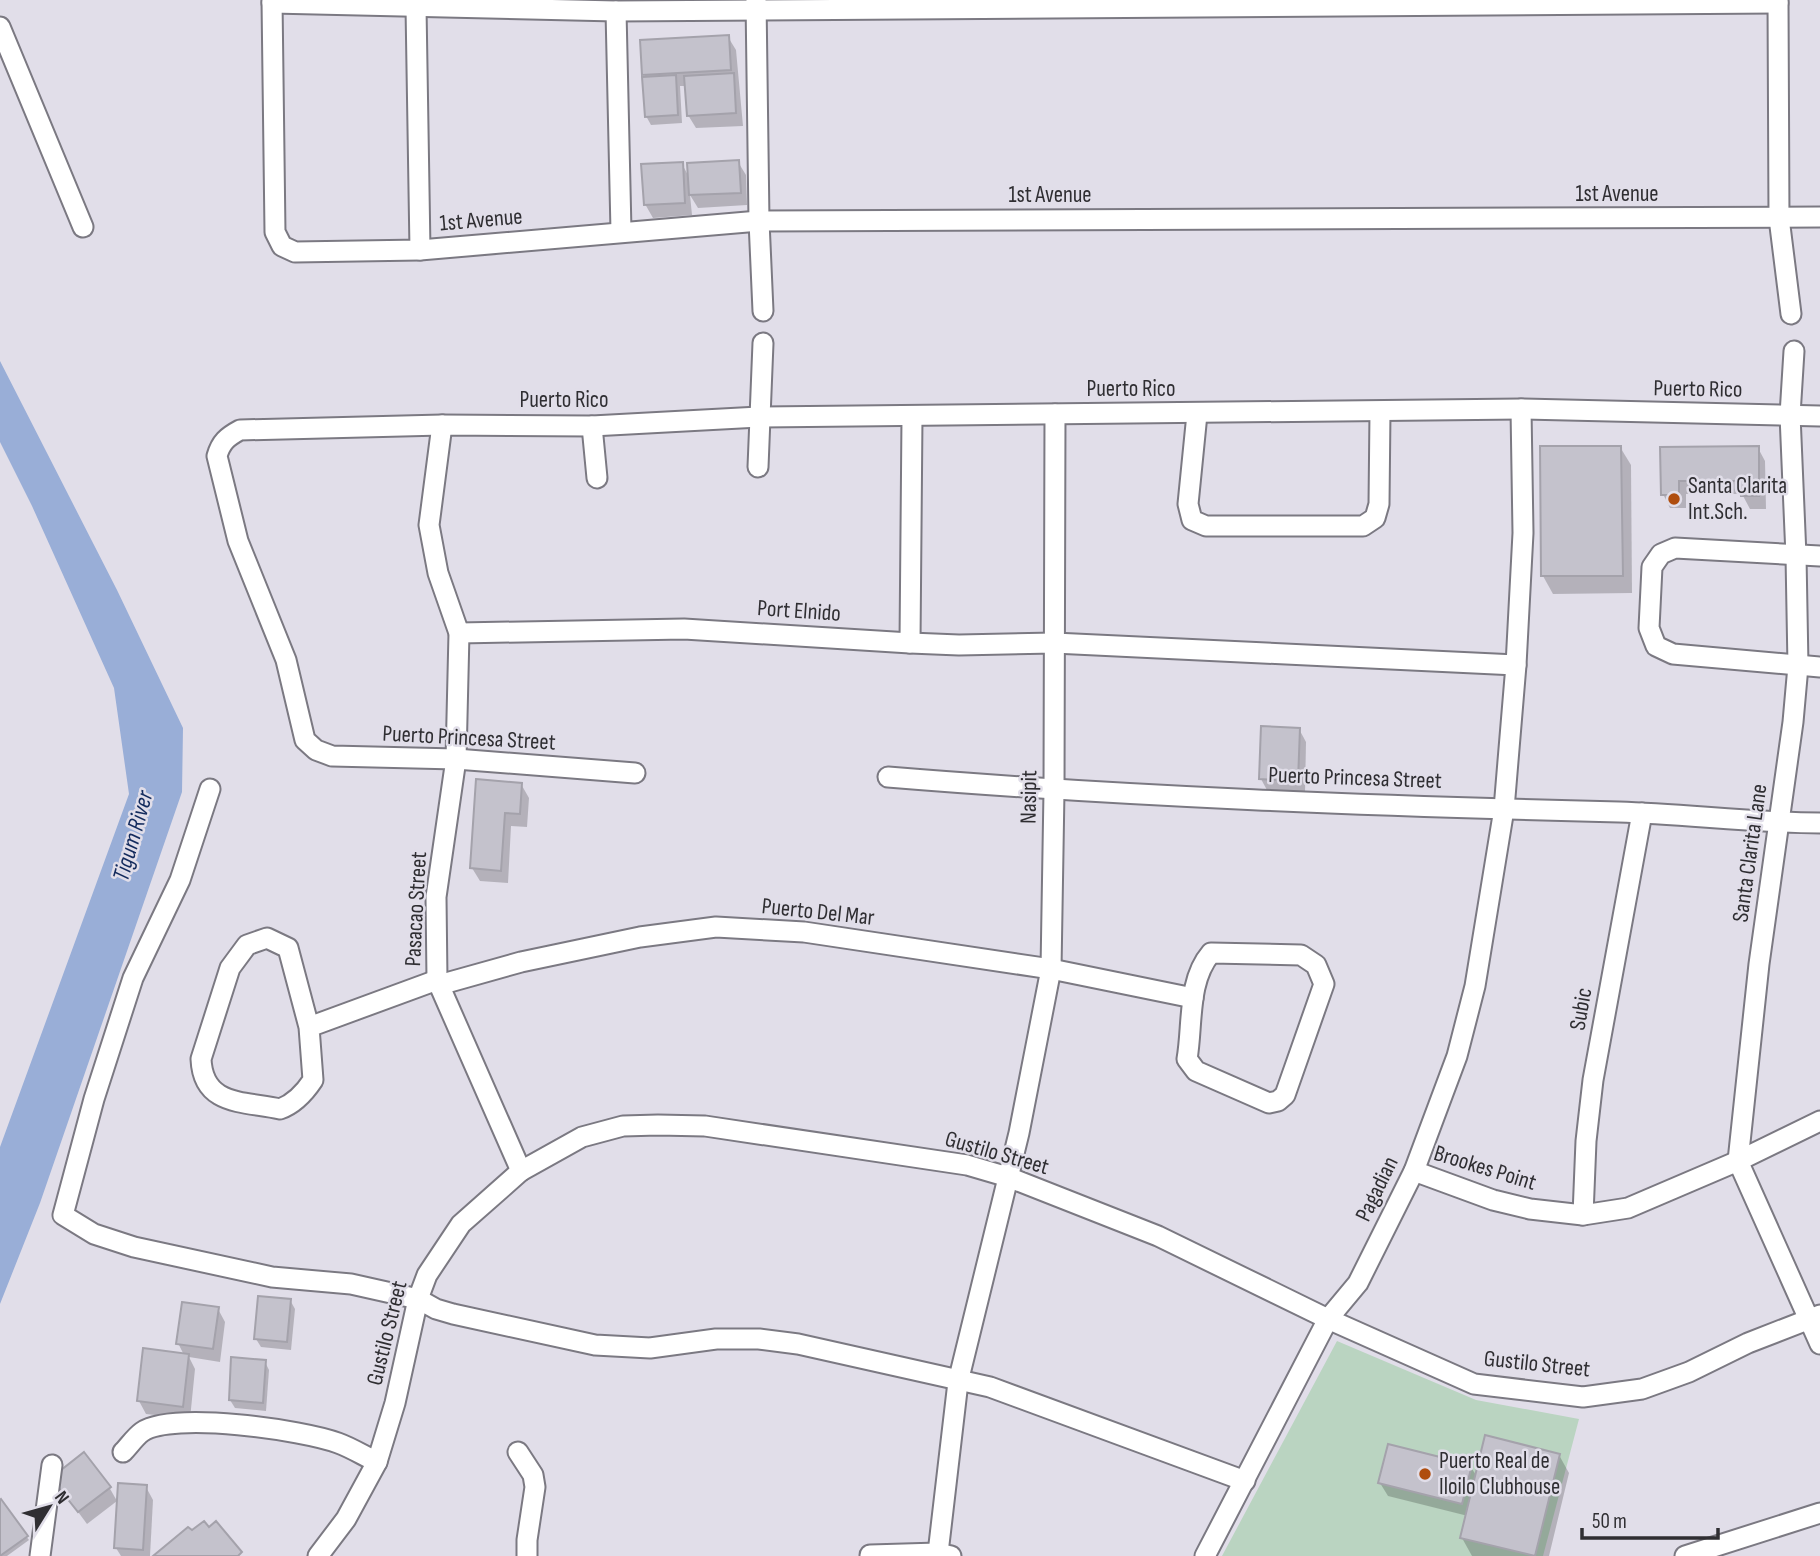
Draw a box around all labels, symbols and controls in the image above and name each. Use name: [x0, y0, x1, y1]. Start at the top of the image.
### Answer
street label: 1st Avenue: [1575, 180, 1659, 208]
street label: 1st Avenue: [1008, 181, 1092, 209]
street label: 1st Avenue: [438, 202, 524, 238]
street label: Puerto Rico: [1653, 374, 1743, 404]
street label: Puerto Rico: [1086, 375, 1176, 403]
street label: Puerto Rico: [519, 386, 609, 414]
place label: Santa Clarita Int.Sch.: [1688, 472, 1787, 526]
marker: Santa Clarita Int.Sch.: [1666, 491, 1682, 507]
street label: Port Elnido: [756, 594, 842, 628]
street label: Puerto Princesa Street: [382, 719, 556, 757]
street label: Puerto Princesa Street: [1268, 761, 1442, 795]
street label: Nasipit: [1015, 770, 1043, 824]
street label: Santa Clarita Lane: [1726, 782, 1774, 924]
water label: Tigum River: [106, 786, 160, 884]
street label: Pasacao Street: [399, 851, 433, 967]
street label: Puerto Del Mar: [760, 892, 876, 932]
street label: Subic: [1564, 986, 1598, 1032]
street label: Gustilo Street: [942, 1125, 1052, 1181]
street label: Brookes Point: [1430, 1139, 1540, 1197]
street label: Pagadian: [1349, 1152, 1405, 1226]
street label: Gustilo Street: [361, 1278, 413, 1388]
street label: Gustilo Street: [1482, 1344, 1592, 1384]
place label: Puerto Real de Iloilo Clubhouse: [1439, 1447, 1560, 1501]
marker: Puerto Real de Iloilo Clubhouse: [1417, 1466, 1433, 1482]
north arrow: [14, 1472, 84, 1542]
text: N: [49, 1487, 74, 1509]
scale bar: [1582, 1496, 1718, 1540]
text: 50 m: [1592, 1509, 1627, 1534]

